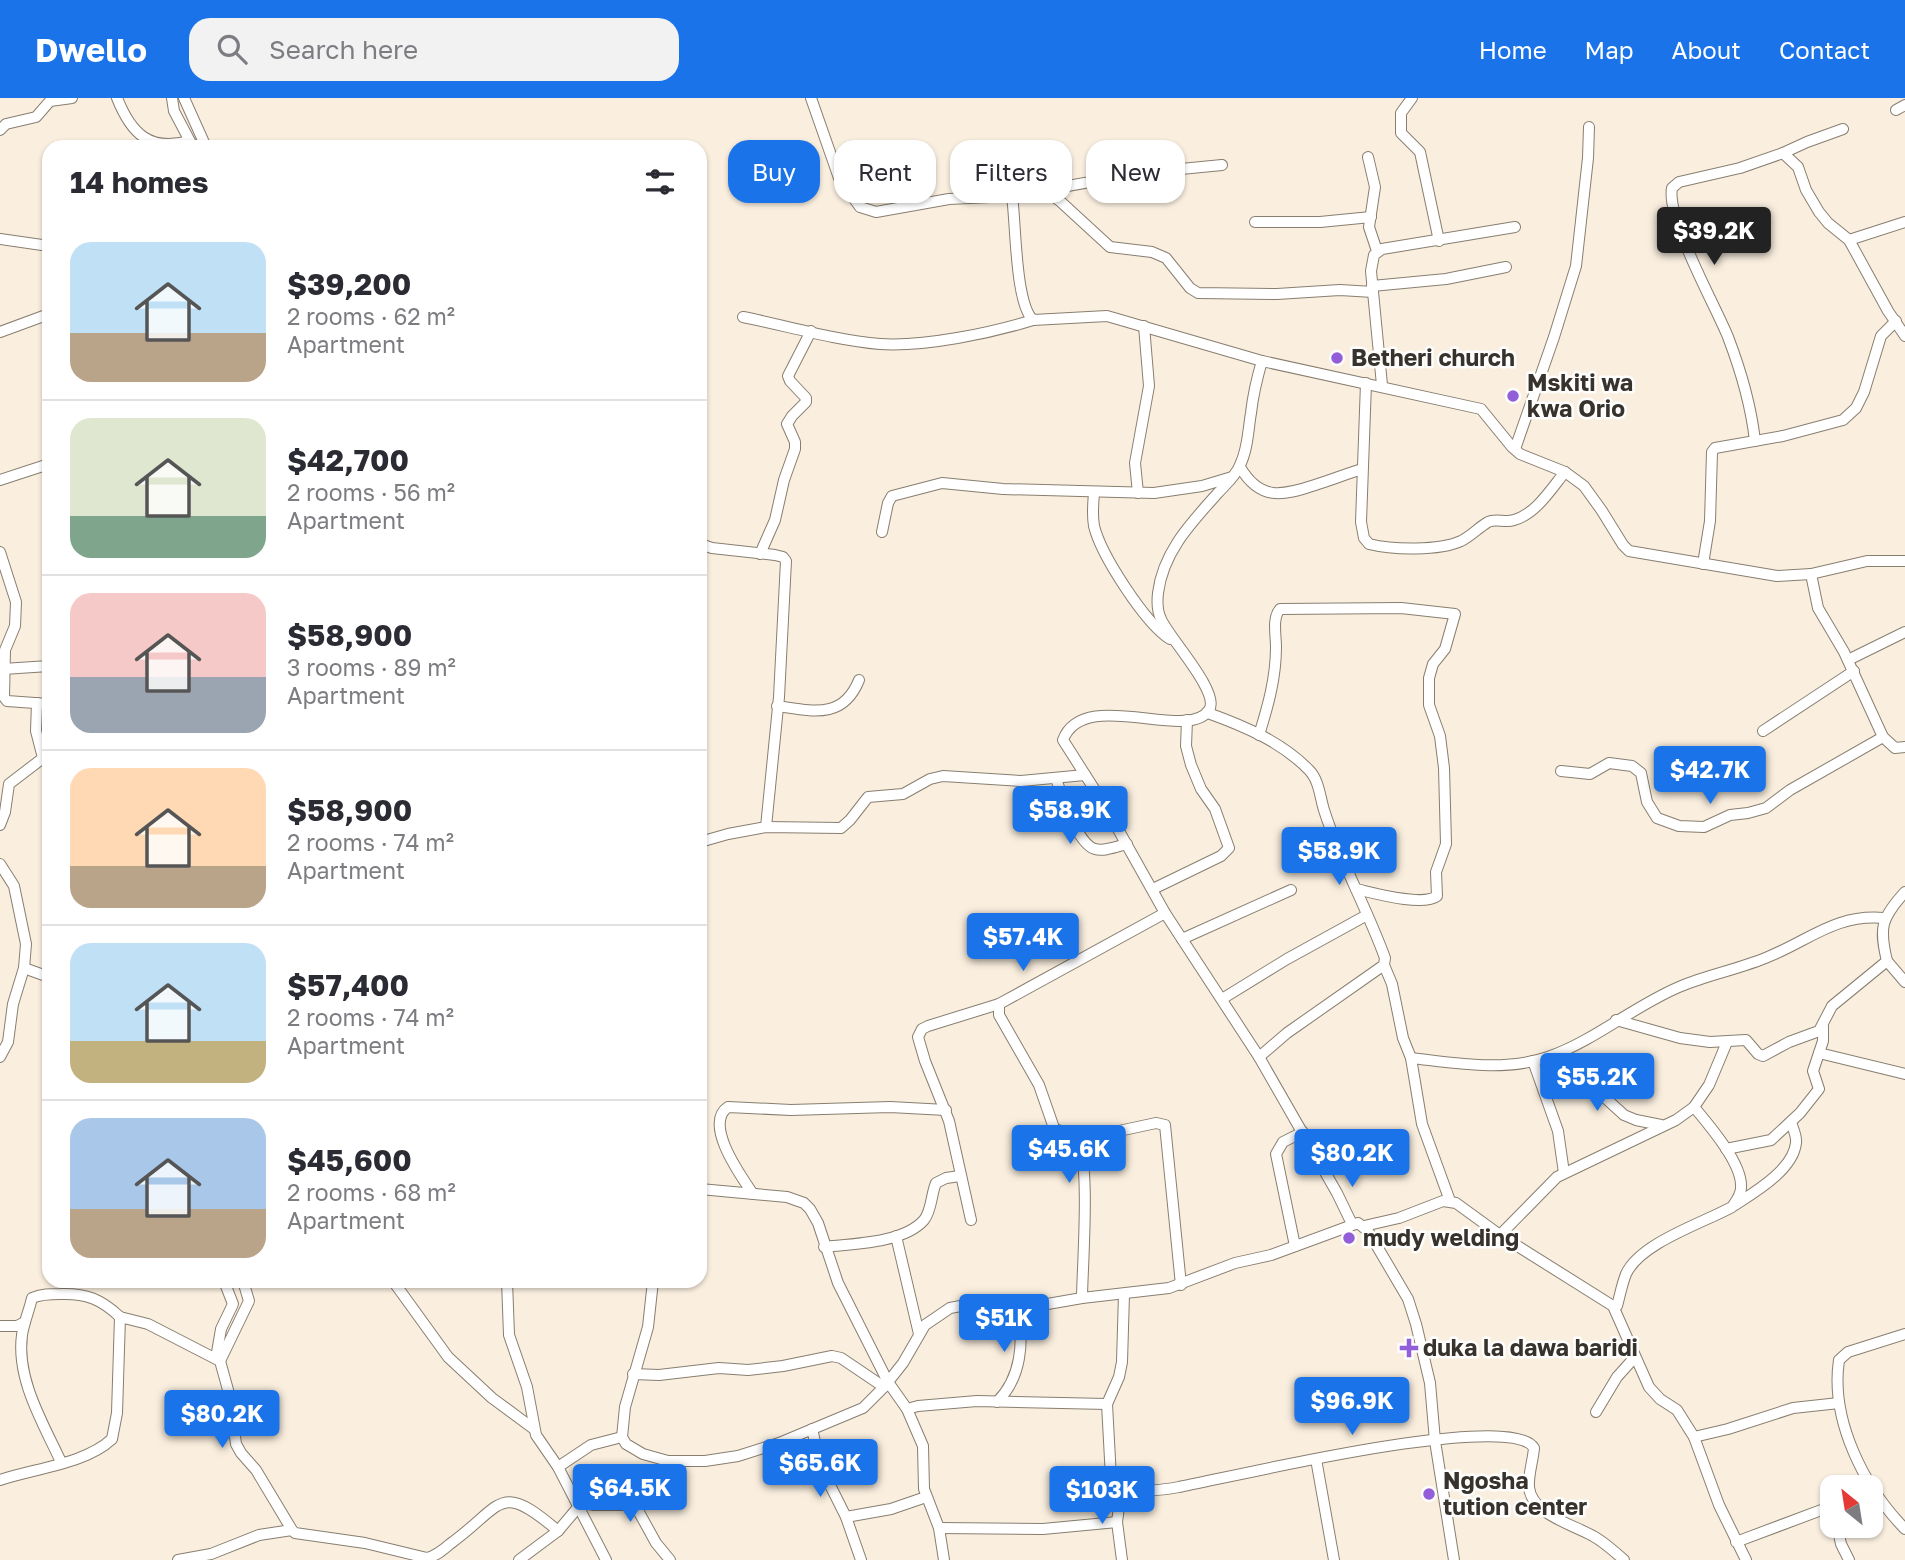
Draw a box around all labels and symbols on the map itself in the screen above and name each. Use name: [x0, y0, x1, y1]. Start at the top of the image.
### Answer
pin: $39.2K: [1657, 208, 1771, 267]
place label: Betheri church: [1351, 343, 1515, 371]
marker: Betheri church: [1329, 350, 1345, 366]
place label: Mskiti wa kwa Orio: [1527, 368, 1633, 422]
marker: Mskiti wa kwa Orio: [1505, 388, 1521, 404]
pin: $42.7K: [1653, 746, 1767, 806]
pin: $58.9K: [1013, 786, 1127, 846]
pin: $58.9K: [1282, 828, 1396, 887]
pin: $57.4K: [966, 914, 1080, 973]
pin: $55.2K: [1540, 1054, 1654, 1113]
pin: $45.6K: [1012, 1126, 1126, 1185]
pin: $80.2K: [1295, 1130, 1409, 1189]
place label: mudy welding: [1363, 1223, 1519, 1251]
marker: mudy welding: [1341, 1230, 1357, 1246]
pin: $51K: [963, 1294, 1045, 1354]
place label: duka la dawa baridi: [1423, 1333, 1638, 1361]
marker: duka la dawa baridi: [1401, 1340, 1417, 1356]
pin: $96.9K: [1295, 1378, 1409, 1437]
pin: $80.2K: [165, 1390, 279, 1450]
pin: $65.6K: [763, 1440, 877, 1499]
pin: $64.5K: [573, 1464, 687, 1524]
pin: $103K: [1053, 1466, 1151, 1526]
place label: Ngosha tution center: [1443, 1466, 1587, 1520]
north arrow: [1820, 1475, 1883, 1538]
marker: Ngosha tution center: [1421, 1486, 1437, 1502]

